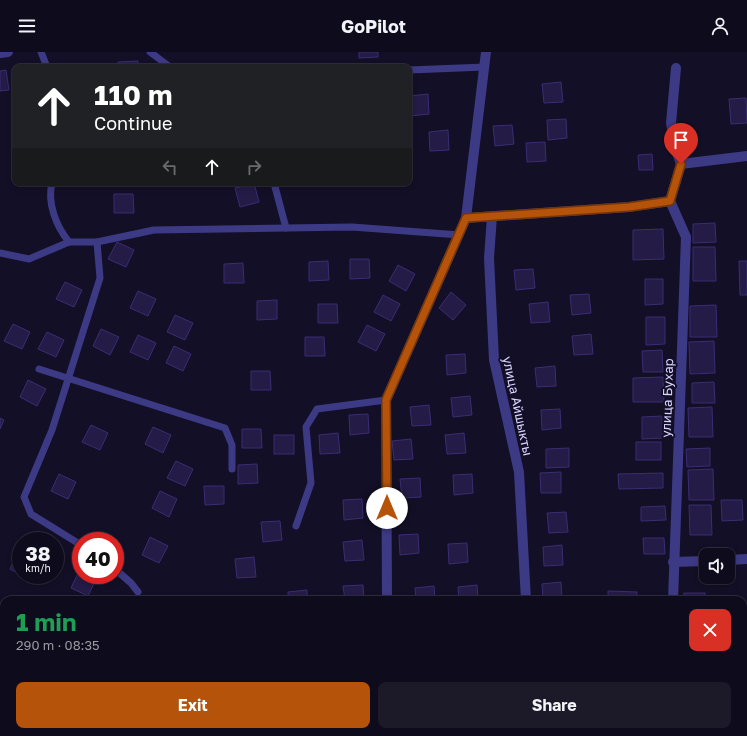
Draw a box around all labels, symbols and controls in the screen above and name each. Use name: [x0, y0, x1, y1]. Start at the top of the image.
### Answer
icon: menu: [16, 15, 38, 37]
text: GoPilot: [341, 15, 406, 37]
icon: person: [709, 15, 731, 37]
text: 110 m: [94, 78, 173, 111]
icon: ahead: [28, 80, 80, 132]
text: Continue: [94, 112, 172, 134]
pin: [664, 123, 698, 164]
icon: arrive: [670, 129, 692, 151]
icon: left: [159, 156, 181, 178]
icon: ahead: [201, 156, 223, 178]
icon: right: [243, 156, 265, 178]
street label: улица Айшыкты: [500, 355, 536, 457]
street label: улица Бухар: [658, 358, 676, 438]
position arrow: [366, 487, 408, 529]
speed limit sign: 40: [72, 532, 124, 584]
text: 38: [25, 541, 50, 565]
map controls: [699, 548, 735, 584]
button: sound: [699, 548, 735, 584]
text: km/h: [25, 562, 51, 574]
text: 1 min: [16, 607, 76, 636]
button: close: [689, 609, 731, 651]
text: 290 m · 08:35: [16, 637, 100, 653]
button: Exit: [16, 682, 370, 728]
button: Share: [378, 682, 731, 728]

